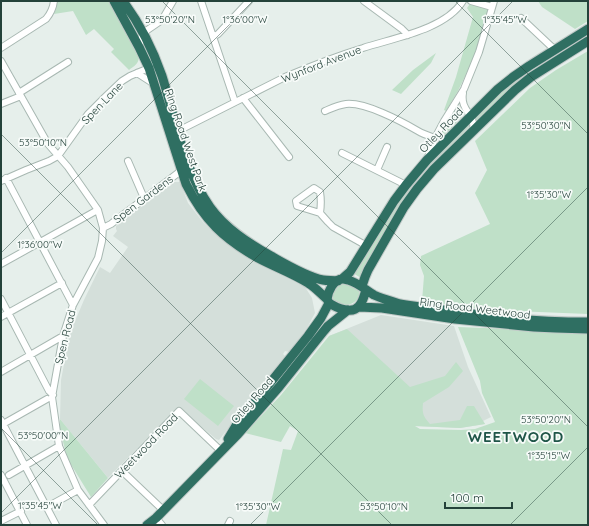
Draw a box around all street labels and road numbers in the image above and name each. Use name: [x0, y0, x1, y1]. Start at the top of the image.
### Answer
street label: Wynford Avenue: [279, 42, 363, 86]
street label: Spen Lane: [78, 79, 126, 127]
street label: Ring Road West Park: [162, 87, 210, 193]
street label: Otley Road: [416, 105, 466, 155]
street label: Spen Gardens: [110, 172, 176, 226]
street label: Ring Road Weetwood: [419, 294, 531, 322]
street label: Spen Road: [51, 308, 79, 366]
street label: Otley Road: [228, 374, 276, 426]
street label: Weetwood Road: [111, 410, 181, 482]

